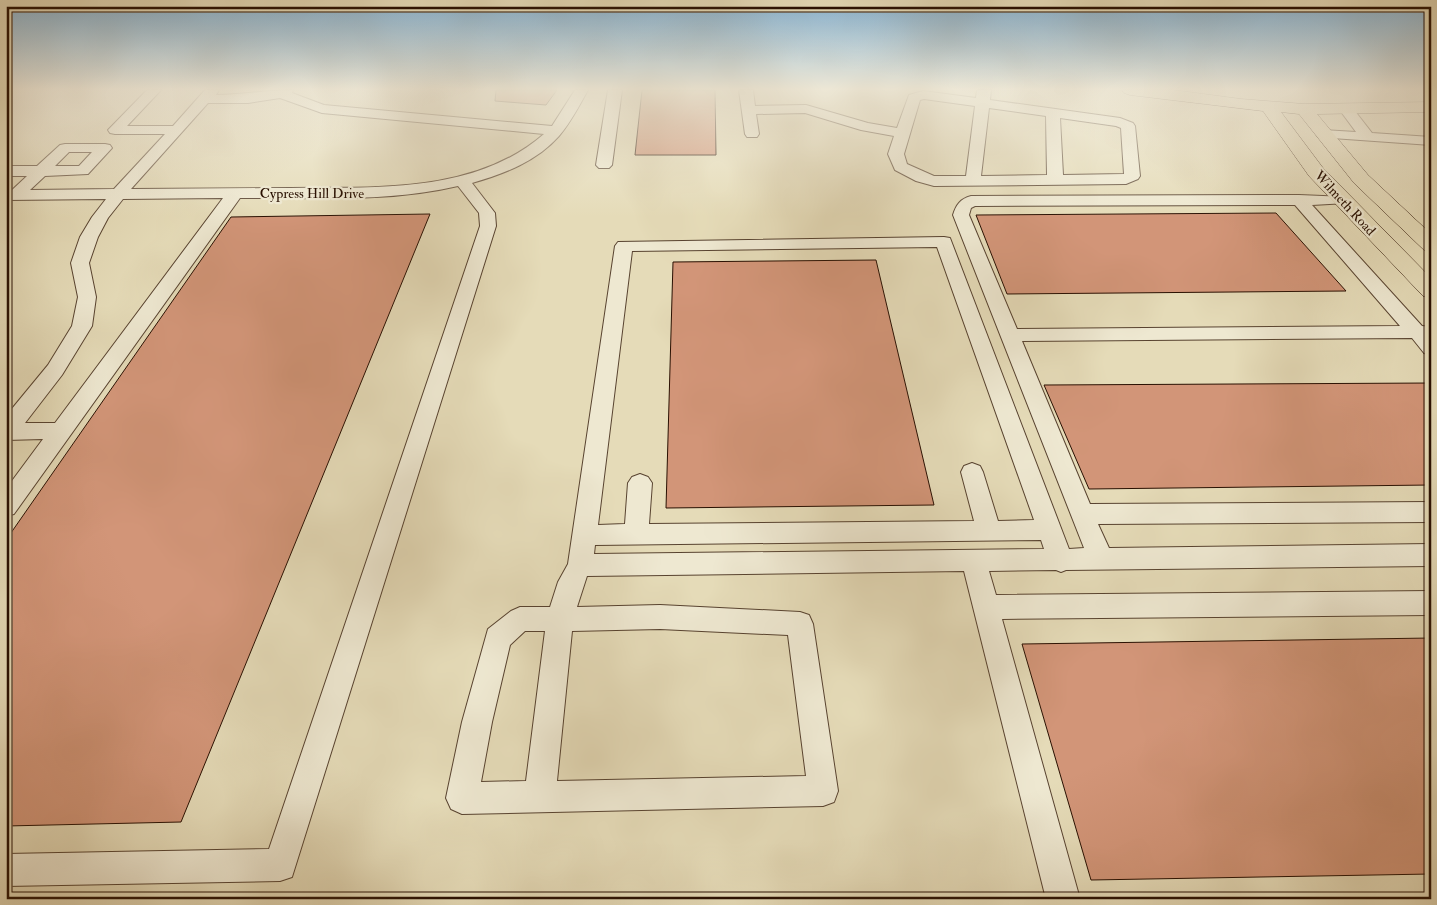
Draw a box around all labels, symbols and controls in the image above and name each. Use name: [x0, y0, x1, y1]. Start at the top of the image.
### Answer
street label: Wilmeth Road: [1310, 166, 1379, 239]
street label: Cypress Hill Drive: [260, 185, 364, 203]

